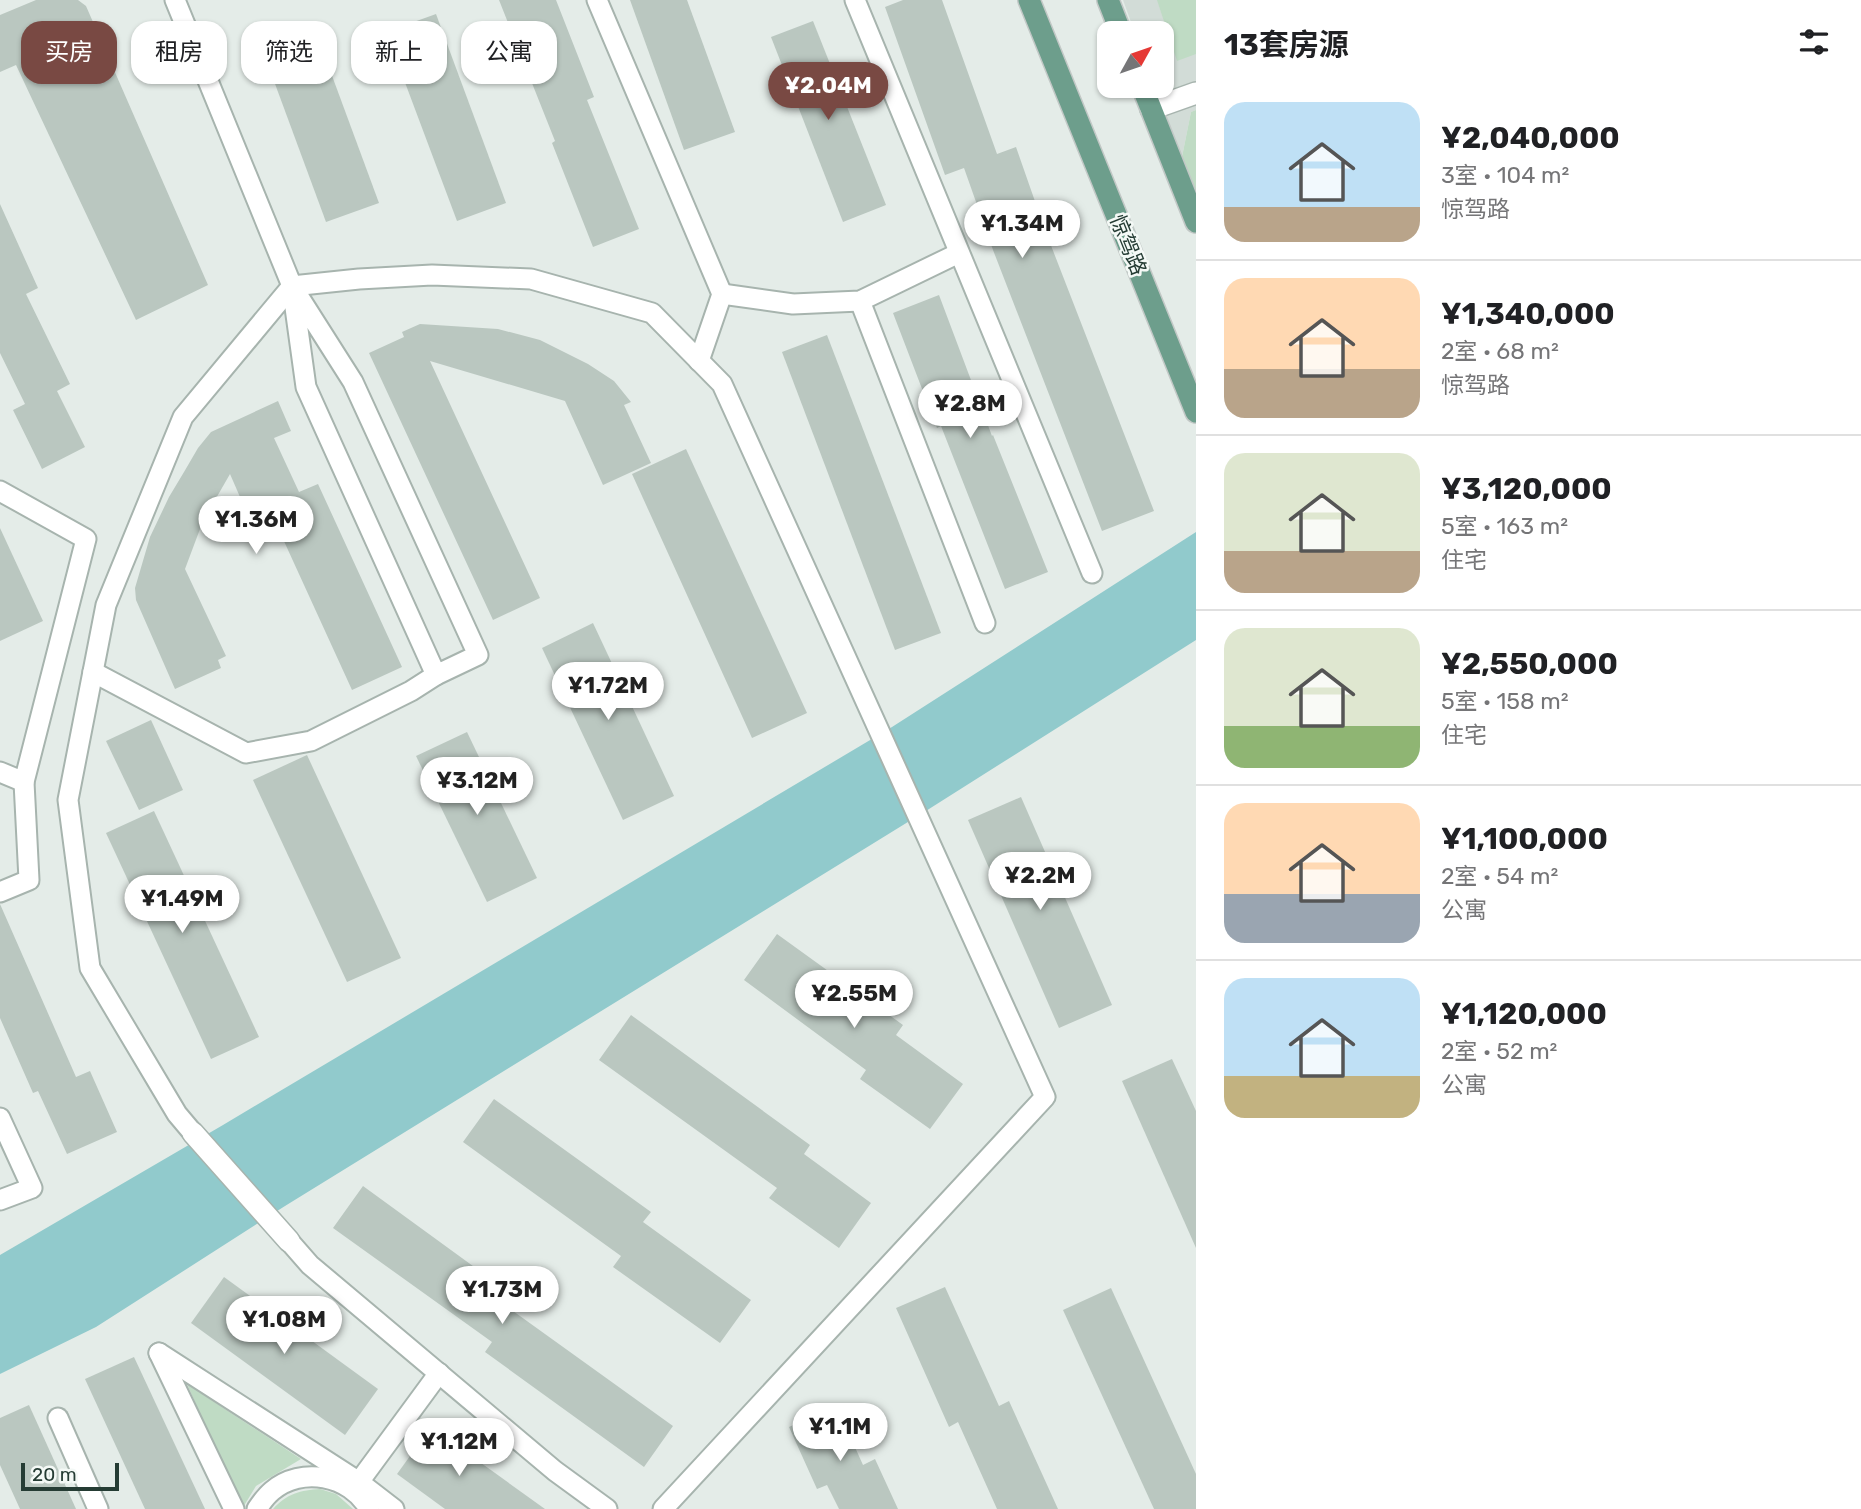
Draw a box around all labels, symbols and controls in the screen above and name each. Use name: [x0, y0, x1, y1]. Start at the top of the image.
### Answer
chip: 买房: [21, 21, 117, 84]
chip: 租房: [131, 21, 227, 84]
chip: 筛选: [241, 21, 337, 84]
chip: 新上: [351, 21, 447, 84]
chip: 公寓: [461, 21, 557, 84]
north arrow: [1097, 21, 1174, 98]
map controls: [1097, 21, 1174, 98]
icon: filters: [1795, 23, 1833, 61]
text: 13套房源: [1224, 27, 1349, 63]
pin: ¥2.04M: [771, 62, 885, 122]
text: ¥2.04M: [784, 71, 872, 99]
text: ¥2,040,000: [1441, 120, 1620, 156]
icon: home: [1280, 130, 1364, 214]
text: 3室 · 104 m²: [1441, 161, 1569, 189]
text: 惊驾路: [1441, 195, 1510, 223]
pin: ¥1.34M: [965, 201, 1079, 260]
text: ¥1.34M: [980, 209, 1064, 237]
street label: 惊驾路: [1105, 211, 1152, 279]
text: ¥1,340,000: [1441, 296, 1615, 332]
icon: home: [1280, 306, 1364, 390]
text: 2室 · 68 m²: [1441, 337, 1559, 365]
text: 惊驾路: [1441, 371, 1510, 399]
pin: ¥2.8M: [921, 380, 1019, 440]
text: ¥2.8M: [934, 389, 1006, 417]
text: ¥3,120,000: [1441, 471, 1612, 507]
icon: home: [1280, 481, 1364, 565]
pin: ¥1.36M: [199, 496, 313, 556]
text: ¥1.36M: [215, 505, 297, 533]
text: 5室 · 163 m²: [1441, 512, 1568, 540]
text: 住宅: [1441, 546, 1487, 574]
text: ¥2,550,000: [1441, 646, 1618, 682]
icon: home: [1280, 656, 1364, 740]
pin: ¥1.72M: [551, 662, 665, 722]
text: ¥1.72M: [568, 671, 648, 699]
text: 5室 · 158 m²: [1441, 687, 1569, 715]
text: 住宅: [1441, 721, 1487, 749]
pin: ¥3.12M: [420, 758, 534, 817]
text: ¥3.12M: [436, 766, 518, 794]
text: ¥1,100,000: [1441, 821, 1608, 857]
icon: home: [1280, 831, 1364, 915]
pin: ¥2.2M: [991, 852, 1089, 912]
text: ¥2.2M: [1004, 861, 1076, 889]
text: 2室 · 54 m²: [1441, 862, 1558, 890]
pin: ¥1.49M: [125, 876, 239, 935]
text: ¥1.49M: [140, 884, 224, 912]
text: 公寓: [1441, 896, 1487, 924]
pin: ¥2.55M: [797, 970, 911, 1030]
text: ¥2.55M: [811, 979, 897, 1007]
text: ¥1,120,000: [1441, 996, 1607, 1032]
icon: home: [1280, 1006, 1364, 1090]
text: 2室 · 52 m²: [1441, 1037, 1557, 1065]
text: 公寓: [1441, 1071, 1487, 1099]
pin: ¥1.73M: [445, 1266, 559, 1326]
text: ¥1.73M: [462, 1275, 542, 1303]
pin: ¥1.08M: [227, 1296, 341, 1356]
text: ¥1.08M: [242, 1305, 326, 1333]
pin: ¥1.1M: [791, 1404, 889, 1463]
text: ¥1.1M: [809, 1412, 871, 1440]
pin: ¥1.12M: [402, 1418, 516, 1478]
text: ¥1.12M: [420, 1427, 498, 1455]
scale bar: [21, 1460, 119, 1492]
text: 20 m: [32, 1463, 77, 1486]

